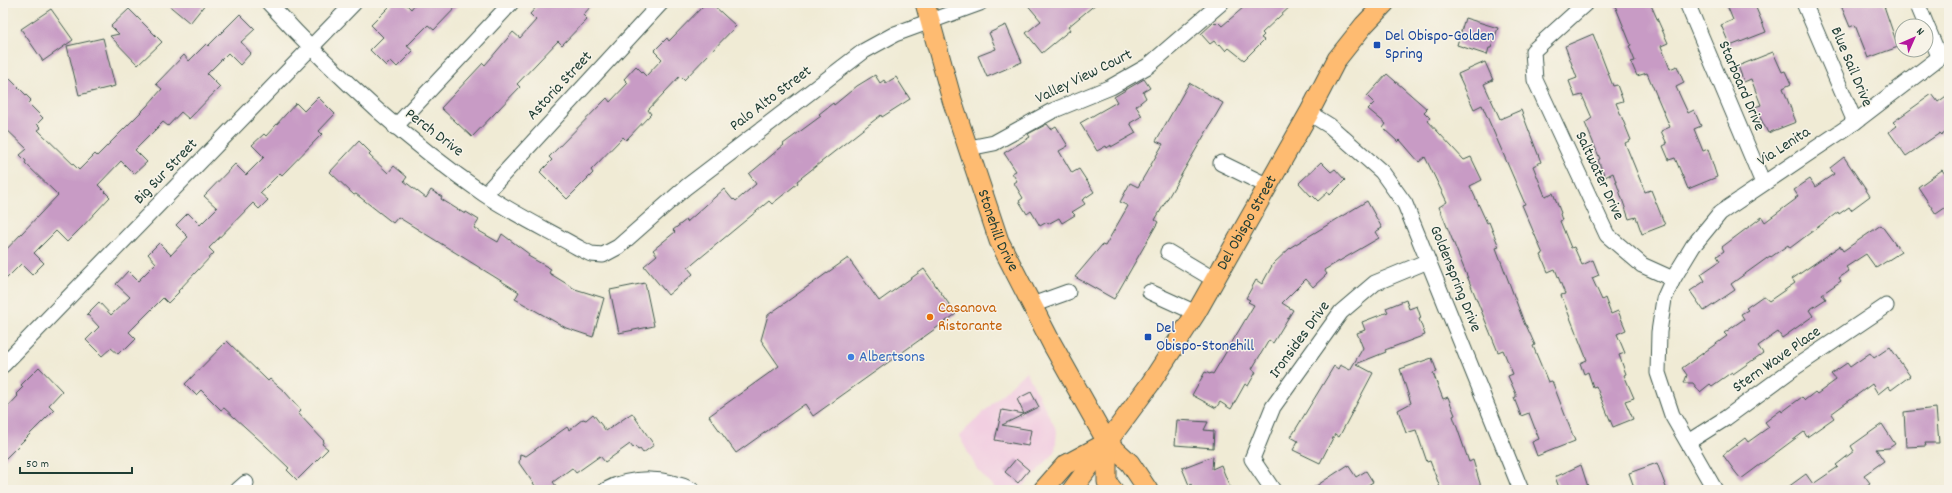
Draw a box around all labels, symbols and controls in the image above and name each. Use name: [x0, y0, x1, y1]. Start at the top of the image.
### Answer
north arrow: [1894, 18, 1934, 58]
street label: Blue Sail Drive: [1824, 23, 1878, 111]
place label: Del Obispo-Golden Spring: [1385, 25, 1494, 66]
text: N: [1912, 25, 1928, 40]
street label: Starboard Drive: [1712, 37, 1770, 135]
marker: Del Obispo-Golden Spring: [1372, 40, 1382, 50]
street label: Valley View Court: [1032, 44, 1136, 110]
street label: Astoria Street: [522, 46, 598, 126]
street label: Palo Alto Street: [725, 60, 817, 138]
street label: Perch Drive: [400, 103, 468, 163]
street label: Via Lenita: [1753, 121, 1815, 173]
street label: Saltwater Drive: [1568, 128, 1630, 224]
street label: Big Sur Street: [129, 134, 203, 210]
street label: Del Obispo Street: [1211, 171, 1283, 274]
street label: Stonehill Drive: [971, 186, 1024, 276]
street label: Goldenspring Drive: [1423, 222, 1487, 336]
street label: Ironsides Drive: [1264, 296, 1336, 384]
place label: Casanova Ristorante: [938, 297, 1002, 338]
marker: Casanova Ristorante: [925, 312, 935, 322]
place label: Del Obispo-Stonehill: [1156, 317, 1254, 358]
street label: Stern Wave Place: [1728, 321, 1826, 399]
marker: Del Obispo-Stonehill: [1143, 332, 1153, 342]
place label: Albertsons: [859, 346, 926, 369]
marker: Albertsons: [846, 352, 856, 362]
scale bar: [20, 449, 132, 475]
text: 50 m: [26, 456, 49, 473]

